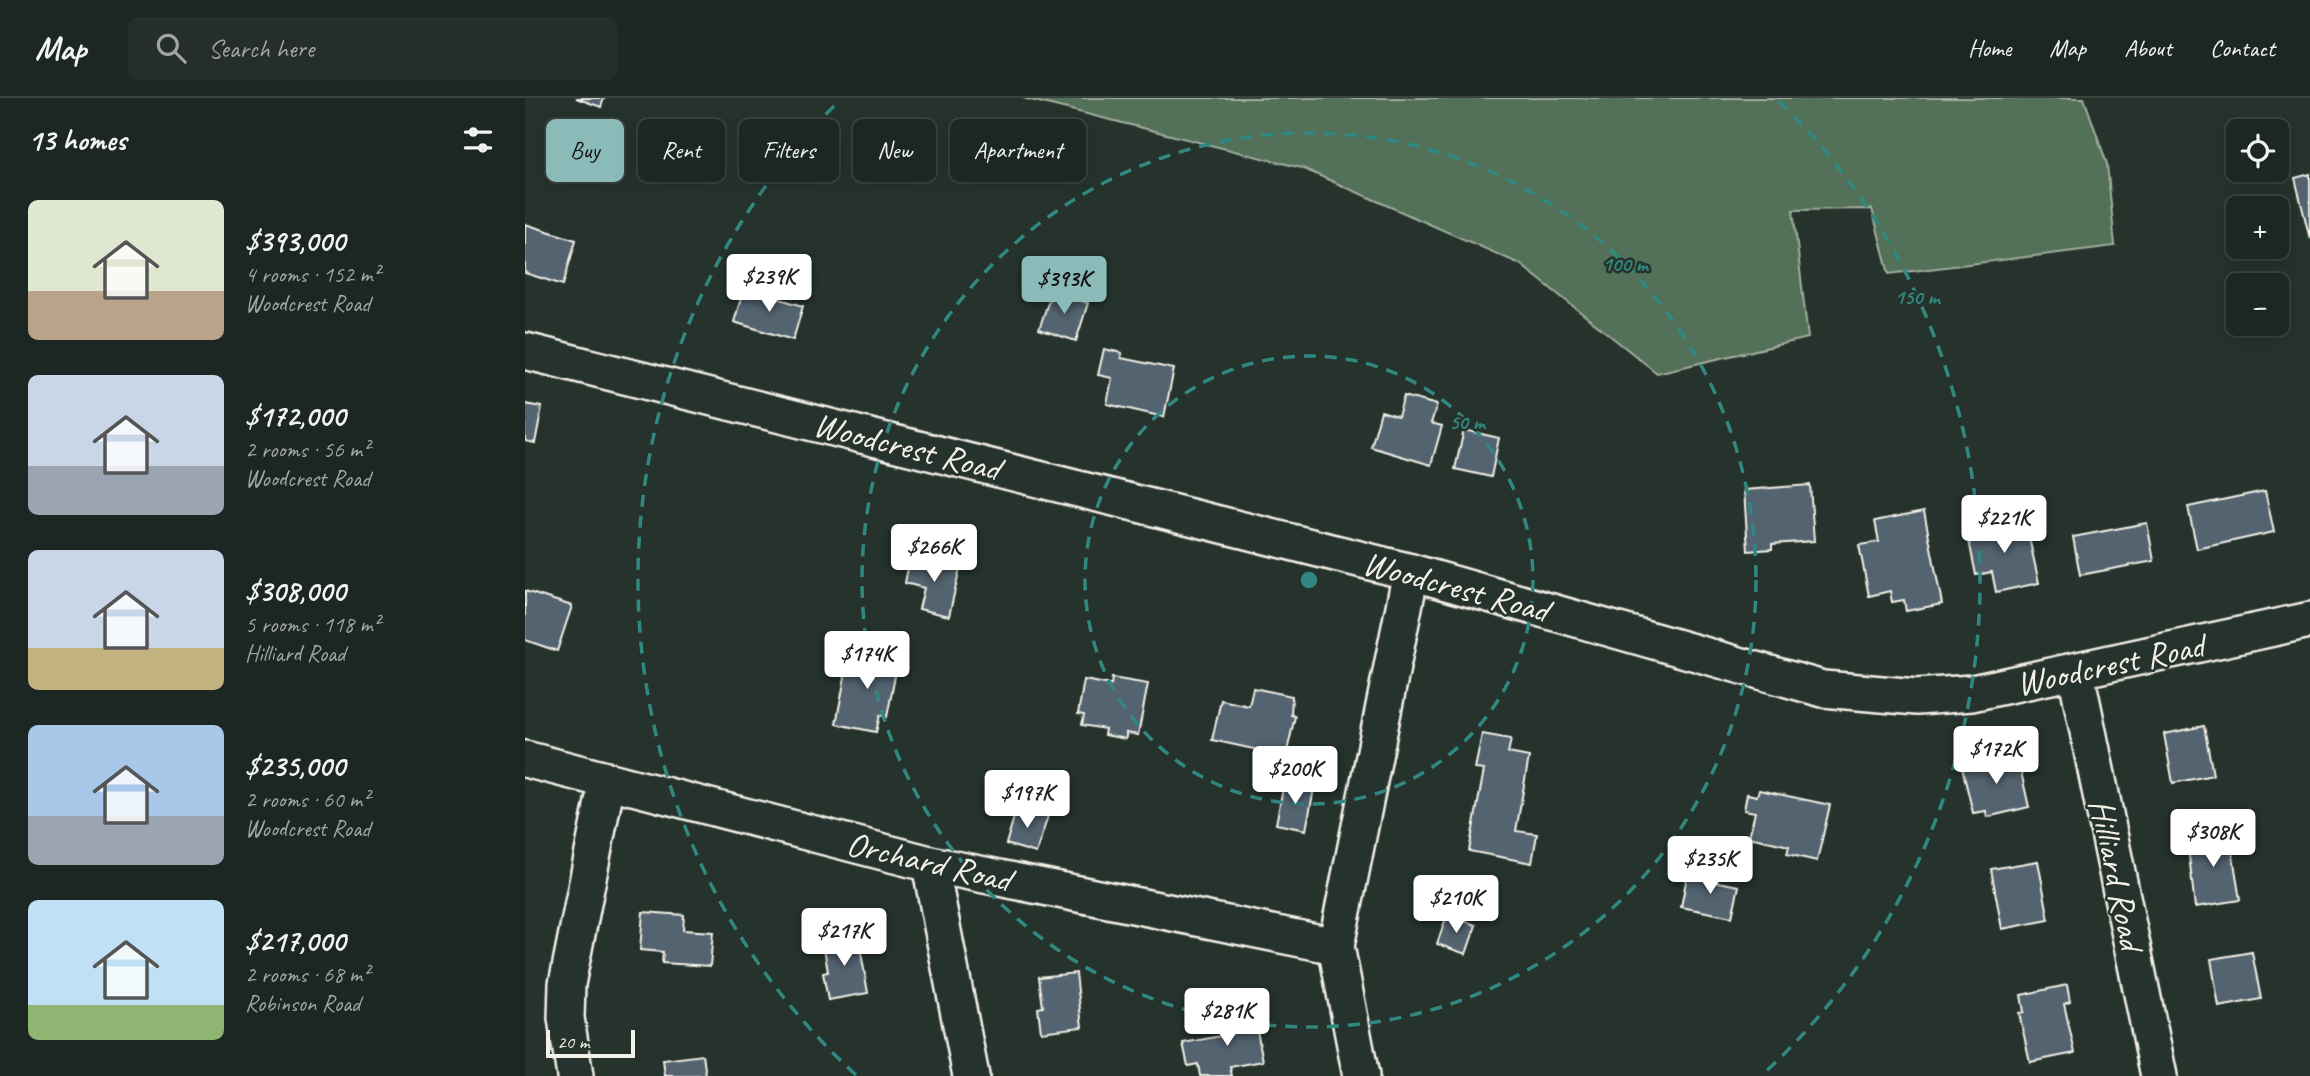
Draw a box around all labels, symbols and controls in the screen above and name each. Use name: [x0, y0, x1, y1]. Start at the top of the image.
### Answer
search box: [128, 17, 618, 80]
text: Map: [35, 27, 86, 69]
icon: search: [152, 29, 190, 67]
text: Search here: [208, 32, 314, 65]
text: Home: [1968, 33, 2011, 63]
text: Map: [2049, 33, 2086, 63]
text: About: [2124, 33, 2172, 63]
text: Contact: [2210, 33, 2275, 63]
chip: Buy: [546, 119, 624, 182]
chip: Rent: [638, 119, 725, 182]
chip: Filters: [739, 119, 839, 182]
chip: New: [853, 119, 936, 182]
chip: Apartment: [950, 119, 1086, 182]
map controls: [2226, 119, 2289, 336]
button: locate: [2226, 119, 2289, 182]
text: 13 homes: [28, 121, 126, 159]
icon: filters: [459, 121, 497, 159]
button: +: [2226, 196, 2289, 259]
text: $393,000: [245, 222, 345, 260]
icon: home: [84, 228, 168, 312]
text: 100 m: [1602, 251, 1650, 277]
pin: $239K: [720, 254, 818, 314]
pin: $393K: [1015, 256, 1113, 316]
text: 4 rooms · 152 m²: [245, 260, 380, 289]
text: $239K: [743, 262, 795, 291]
text: $393K: [1038, 264, 1090, 293]
button: −: [2226, 273, 2289, 336]
text: 150 m: [1894, 284, 1942, 310]
text: Woodcrest Road: [245, 289, 370, 318]
text: $172,000: [245, 397, 345, 435]
street label: Woodcrest Road: [809, 402, 1010, 493]
icon: home: [84, 403, 168, 487]
text: 50 m: [1449, 409, 1487, 435]
text: 2 rooms · 56 m²: [245, 435, 369, 464]
text: Woodcrest Road: [245, 464, 370, 493]
pin: $221K: [1955, 496, 2053, 555]
text: $221K: [1977, 503, 2031, 532]
pin: $266K: [885, 524, 983, 584]
text: $266K: [907, 532, 961, 561]
street label: Woodcrest Road: [1358, 540, 1559, 634]
centre of rings: [1297, 568, 1321, 592]
text: $308,000: [245, 572, 345, 610]
icon: home: [84, 578, 168, 662]
text: 5 rooms · 118 m²: [245, 610, 380, 639]
street label: Woodcrest Road: [2012, 622, 2213, 706]
pin: $174K: [818, 632, 916, 691]
text: Hilliard Road: [245, 639, 345, 668]
text: $174K: [841, 639, 894, 668]
pin: $172K: [1947, 726, 2045, 786]
text: $172K: [1970, 734, 2023, 763]
pin: $200K: [1246, 746, 1344, 806]
text: $235,000: [245, 747, 345, 785]
icon: home: [84, 753, 168, 837]
text: $200K: [1268, 754, 1322, 783]
pin: $197K: [978, 770, 1076, 830]
text: $197K: [1001, 778, 1053, 807]
text: 2 rooms · 60 m²: [245, 785, 369, 814]
street label: Hilliard Road: [2079, 795, 2155, 959]
pin: $308K: [2164, 810, 2262, 869]
text: Woodcrest Road: [245, 814, 370, 843]
text: $308K: [2186, 817, 2240, 846]
street label: Orchard Road: [842, 821, 1020, 903]
pin: $235K: [1661, 836, 1759, 896]
text: $235K: [1684, 844, 1736, 873]
pin: $210K: [1407, 876, 1505, 935]
text: $210K: [1429, 883, 1483, 912]
pin: $217K: [795, 908, 893, 968]
text: $217K: [818, 916, 871, 945]
text: $217,000: [245, 922, 345, 960]
icon: home: [84, 928, 168, 1012]
text: 2 rooms · 68 m²: [245, 960, 369, 989]
pin: $281K: [1178, 988, 1276, 1048]
text: Robinson Road: [245, 989, 360, 1018]
text: $281K: [1200, 996, 1254, 1025]
scale bar: [546, 1027, 635, 1059]
text: 20 m: [557, 1030, 589, 1054]

